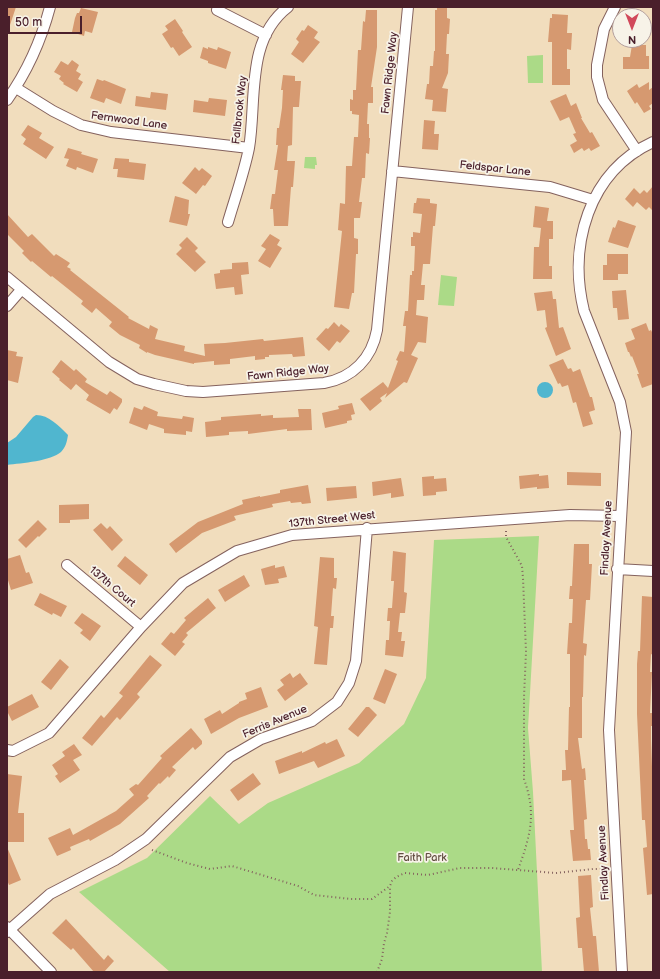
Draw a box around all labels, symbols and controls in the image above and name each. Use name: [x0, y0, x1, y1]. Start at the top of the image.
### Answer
scale bar: [10, 8, 84, 34]
north arrow: [612, 8, 652, 48]
text: 50 m: [15, 15, 42, 30]
street label: Fawn Ridge Way: [379, 31, 401, 115]
text: N: [628, 33, 636, 46]
street label: Fallbrook Way: [230, 75, 250, 145]
street label: Fernwood Lane: [90, 109, 168, 133]
street label: Feldspar Lane: [459, 159, 531, 179]
street label: Fawn Ridge Way: [246, 362, 330, 384]
street label: Findlay Avenue: [598, 500, 616, 576]
street label: 137th Street West: [288, 509, 376, 531]
street label: 137th Court: [86, 564, 138, 610]
street label: Ferris Avenue: [241, 703, 309, 741]
street label: Findlay Avenue: [595, 825, 613, 901]
park label: Faith Park: [397, 851, 447, 865]

